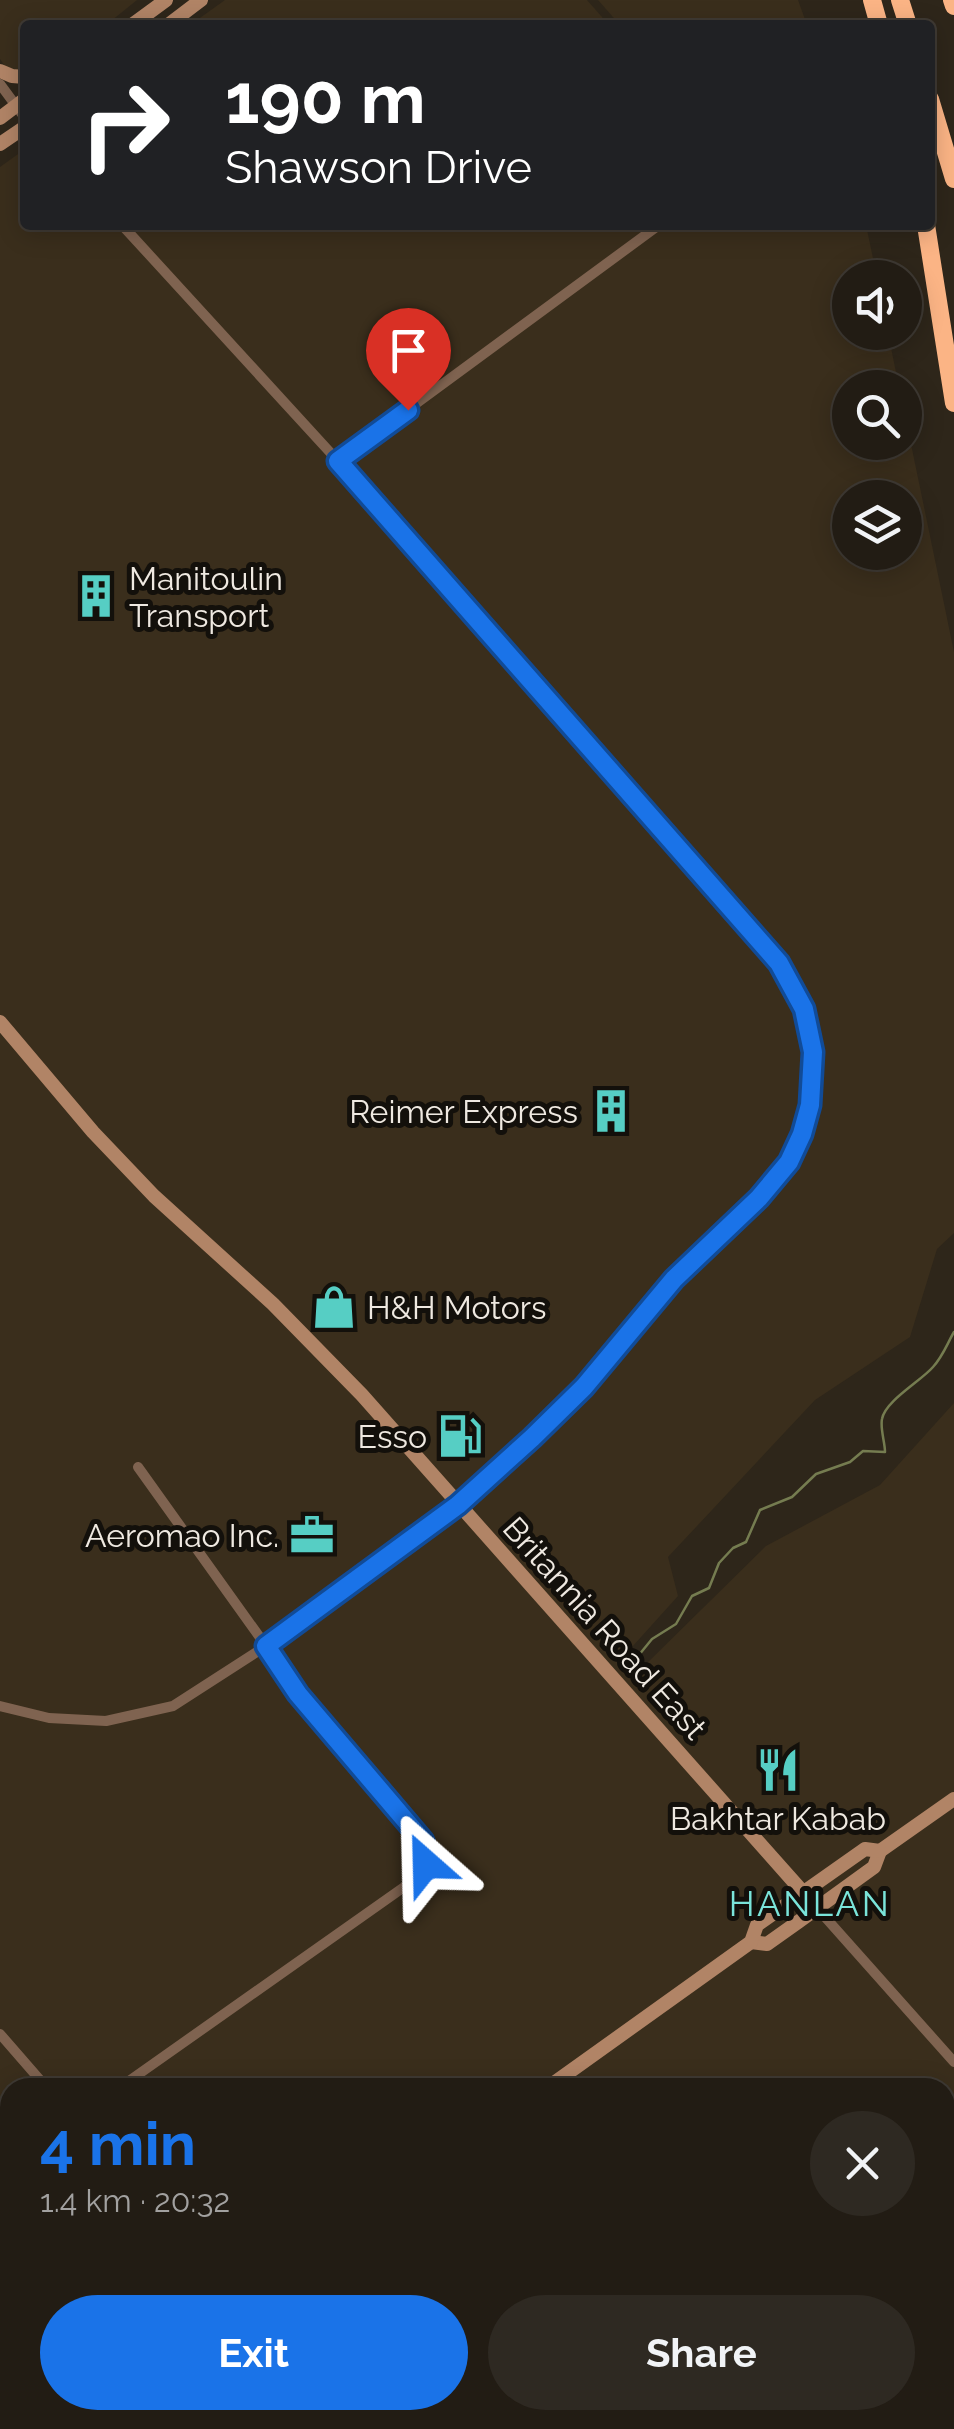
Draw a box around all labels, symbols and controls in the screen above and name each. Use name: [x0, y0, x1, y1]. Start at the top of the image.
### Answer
text: 190 m: [225, 57, 426, 139]
icon: right: [60, 60, 190, 190]
text: Shawson Drive: [225, 141, 532, 194]
map controls: [832, 260, 922, 570]
button: sound: [832, 260, 922, 350]
pin: [366, 308, 451, 411]
icon: arrive: [381, 323, 436, 378]
button: search: [832, 370, 922, 460]
button: layers: [832, 480, 922, 570]
place label: Manitoulin Transport: [129, 560, 283, 634]
building icon: Manitoulin Transport: [72, 572, 120, 620]
building icon: Reimer Express: [587, 1087, 635, 1135]
place label: Reimer Express: [349, 1093, 578, 1130]
shop icon: H&H Motors: [310, 1283, 358, 1331]
place label: H&H Motors: [367, 1289, 547, 1326]
fuel station icon: Esso: [436, 1412, 484, 1460]
place label: Esso: [358, 1418, 427, 1455]
street label: Britannia Road East: [496, 1510, 714, 1747]
office icon: Aeromao Inc.: [288, 1511, 336, 1559]
place label: Aeromao Inc.: [85, 1517, 279, 1554]
restaurant icon: Bakhtar Kabab: [754, 1746, 802, 1794]
place label: Bakhtar Kabab: [670, 1800, 886, 1837]
position arrow: [374, 1812, 478, 1916]
district label: HANLAN: [729, 1883, 891, 1924]
text: 4 min: [40, 2109, 196, 2179]
button: close: [810, 2111, 915, 2216]
text: 1.4 km · 20:32: [40, 2182, 230, 2219]
button: Exit: [40, 2295, 468, 2410]
button: Share: [488, 2295, 915, 2410]

